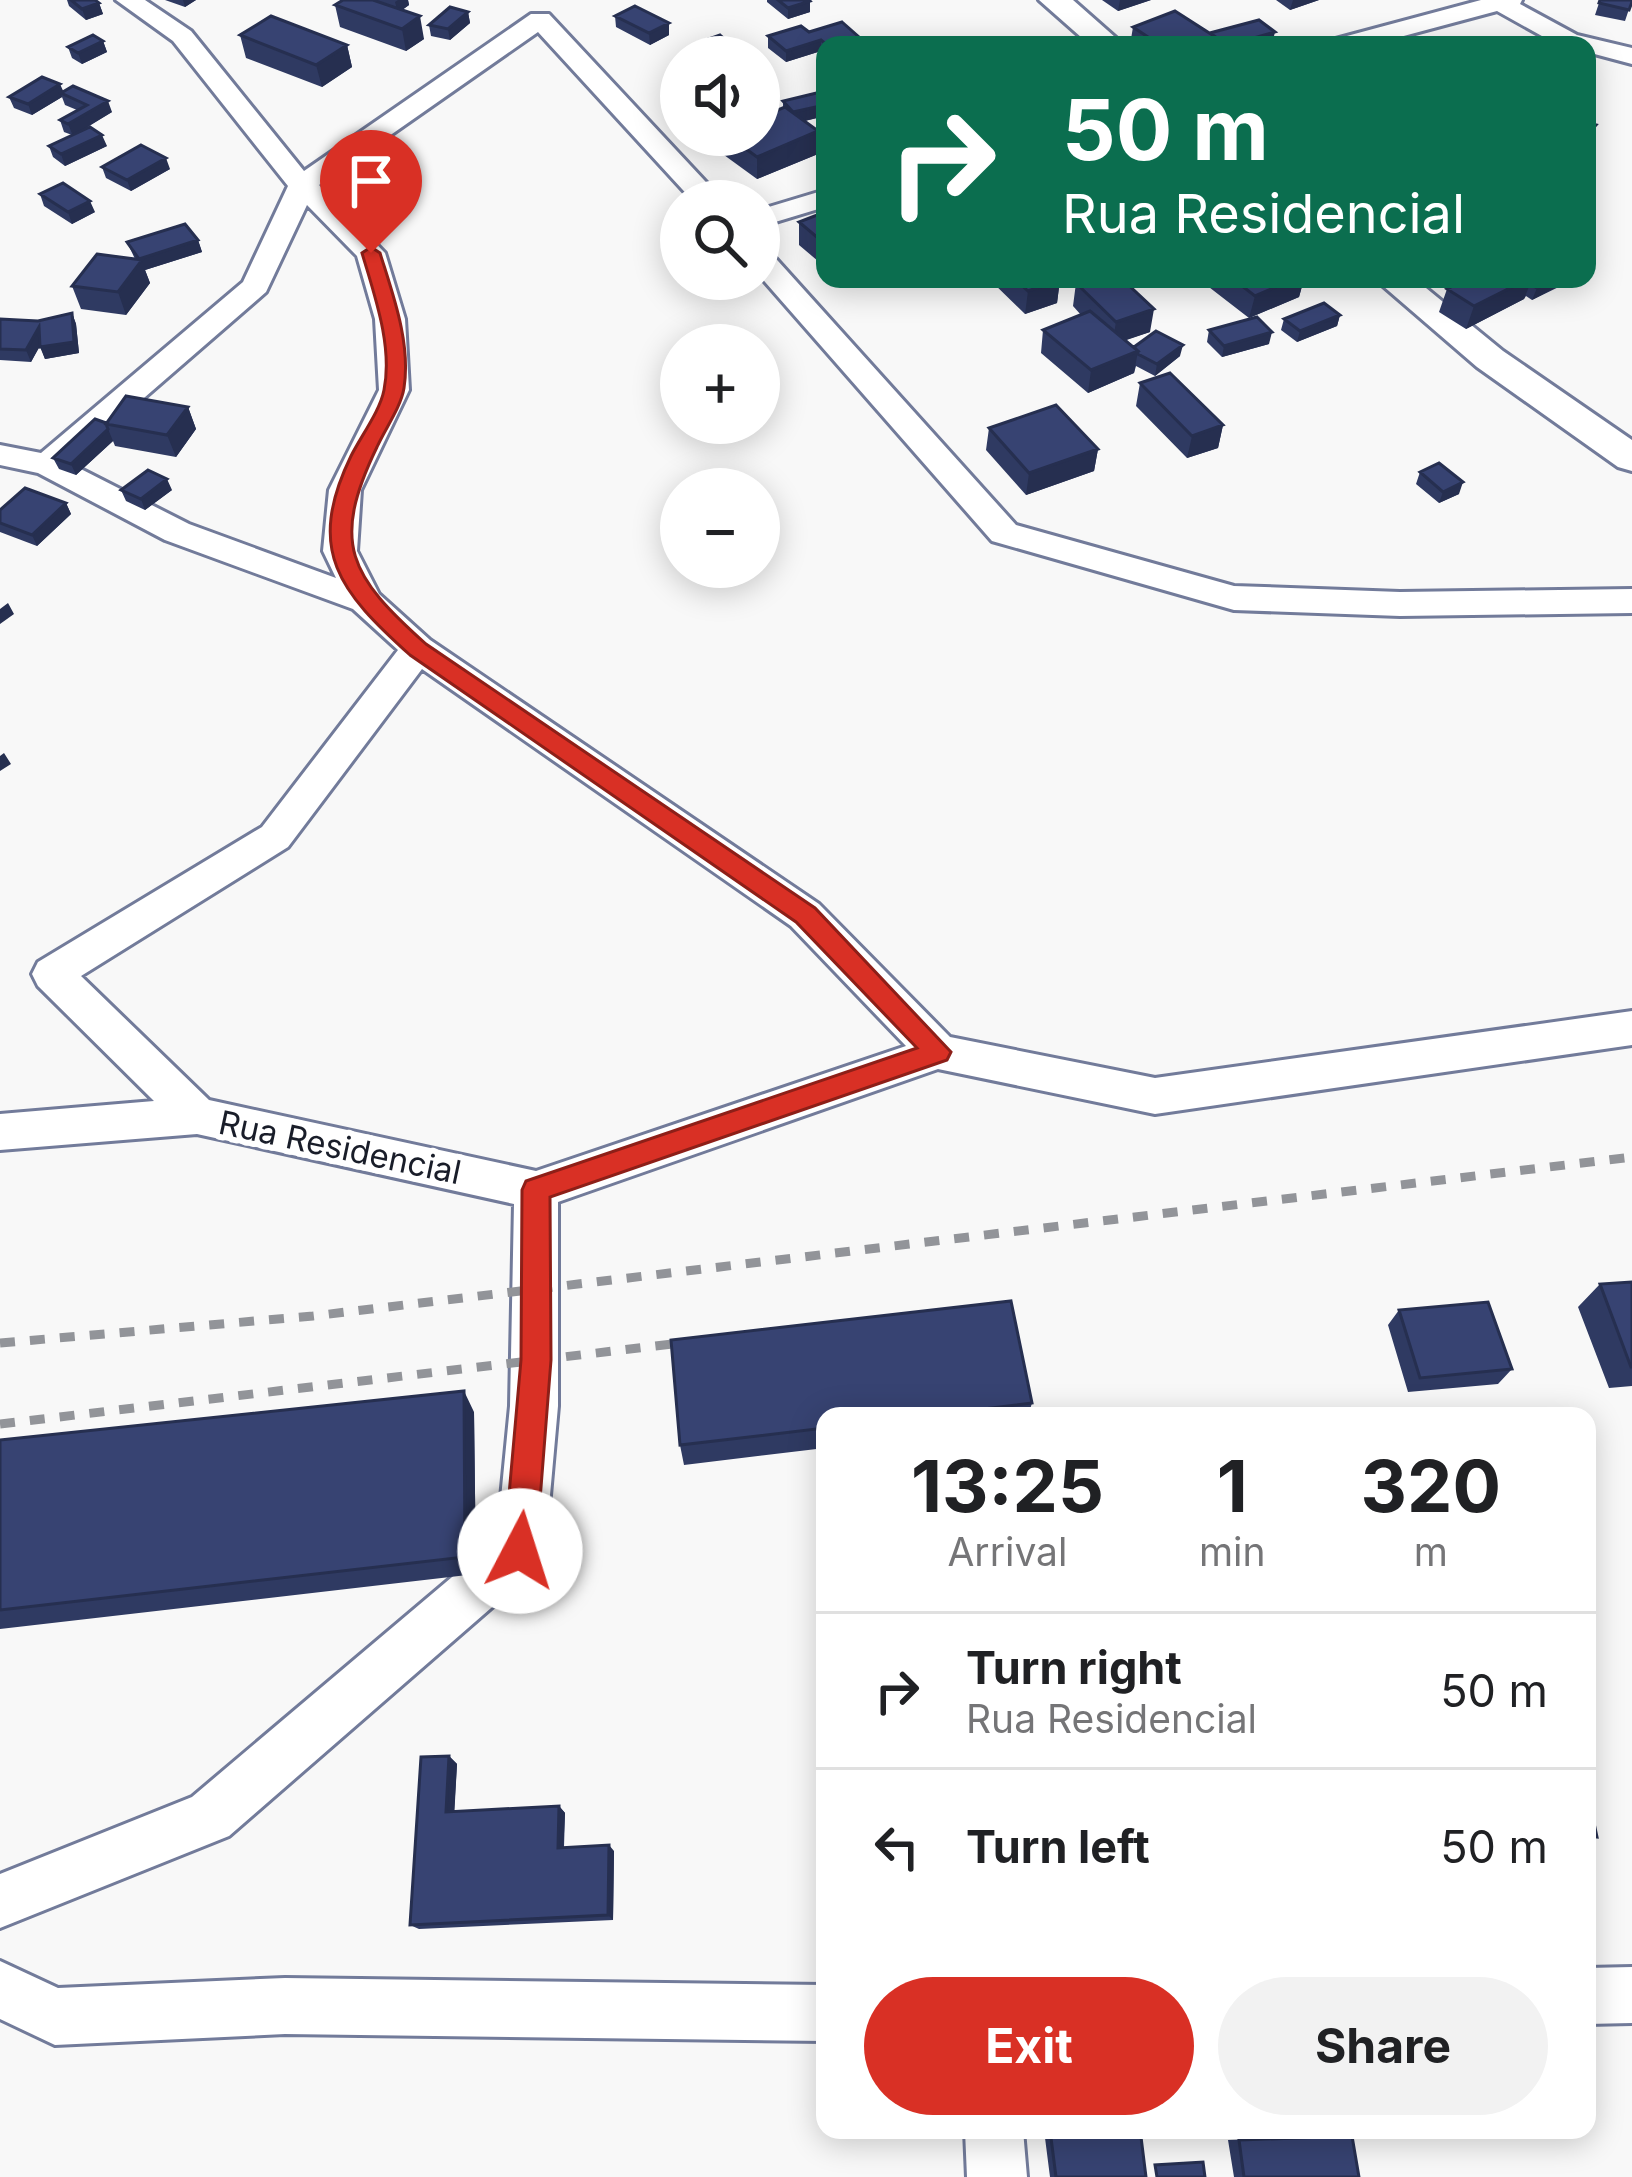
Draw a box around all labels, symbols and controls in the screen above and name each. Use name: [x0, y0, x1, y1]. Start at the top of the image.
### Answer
map controls: [660, 36, 780, 588]
button: sound: [660, 36, 780, 156]
text: 50 m: [1062, 79, 1269, 180]
icon: right: [864, 84, 1020, 240]
pin: [320, 130, 422, 253]
icon: arrive: [338, 148, 404, 214]
button: search: [660, 180, 780, 300]
text: Rua Residencial: [1062, 181, 1465, 246]
button: +: [660, 324, 780, 444]
button: −: [660, 468, 780, 588]
street label: Rua Residencial: [215, 1102, 465, 1192]
text: 13:25: [911, 1442, 1104, 1529]
text: 1: [1217, 1442, 1248, 1529]
text: 320: [1361, 1442, 1501, 1529]
position arrow: [457, 1488, 583, 1614]
text: Arrival: [947, 1528, 1067, 1575]
text: min: [1199, 1528, 1266, 1575]
text: m: [1414, 1528, 1448, 1575]
text: Turn right: [966, 1640, 1182, 1695]
icon: right: [864, 1658, 930, 1724]
text: 50 m: [1440, 1663, 1548, 1718]
text: Rua Residencial: [966, 1695, 1257, 1742]
icon: left: [864, 1814, 930, 1880]
text: Turn left: [966, 1819, 1150, 1874]
text: 50 m: [1440, 1819, 1548, 1874]
button: Exit: [864, 1977, 1194, 2115]
button: Share: [1218, 1977, 1548, 2115]

